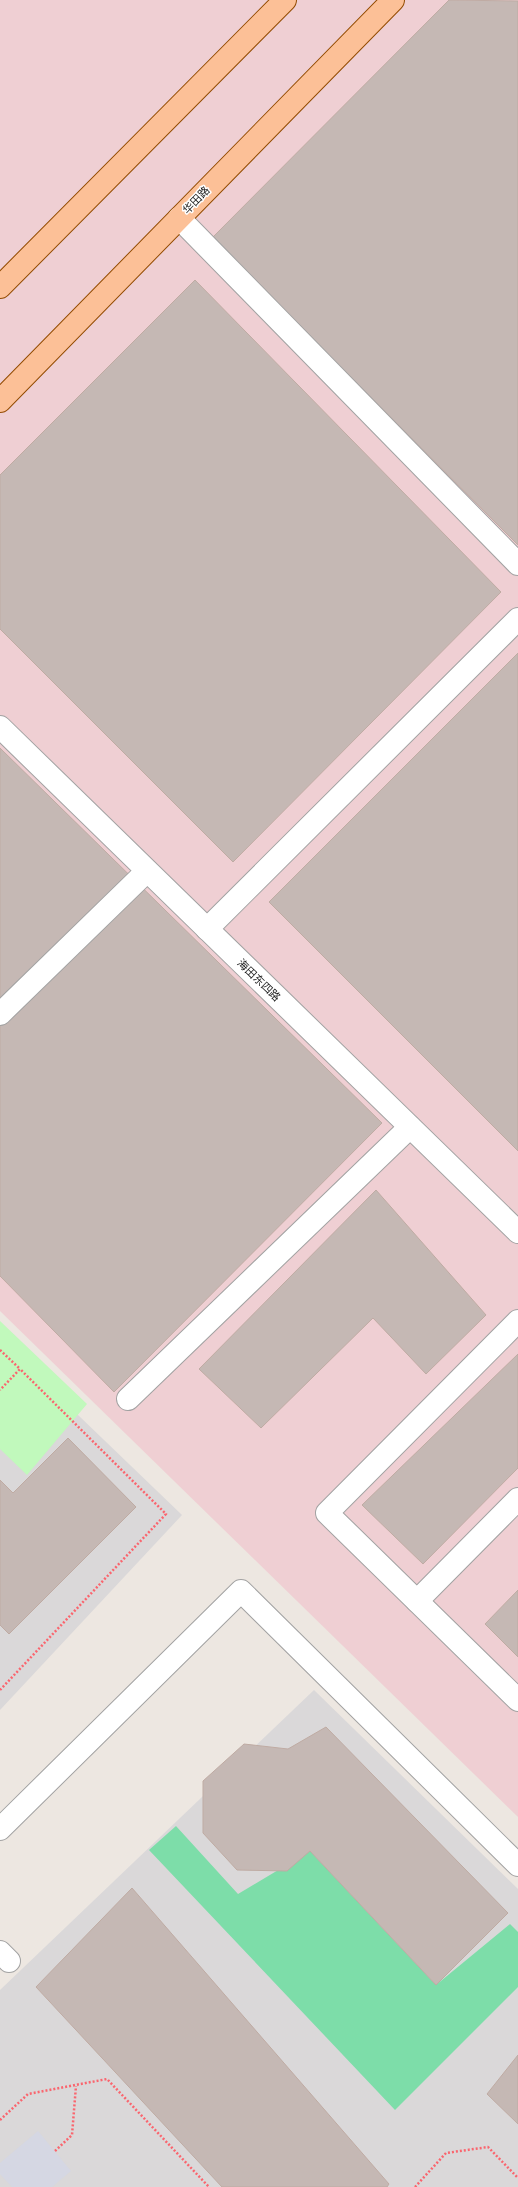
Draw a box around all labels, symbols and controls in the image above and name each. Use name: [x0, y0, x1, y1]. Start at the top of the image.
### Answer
street label: 华田路: [180, 183, 212, 217]
street label: 海田东四路: [234, 956, 284, 1004]

